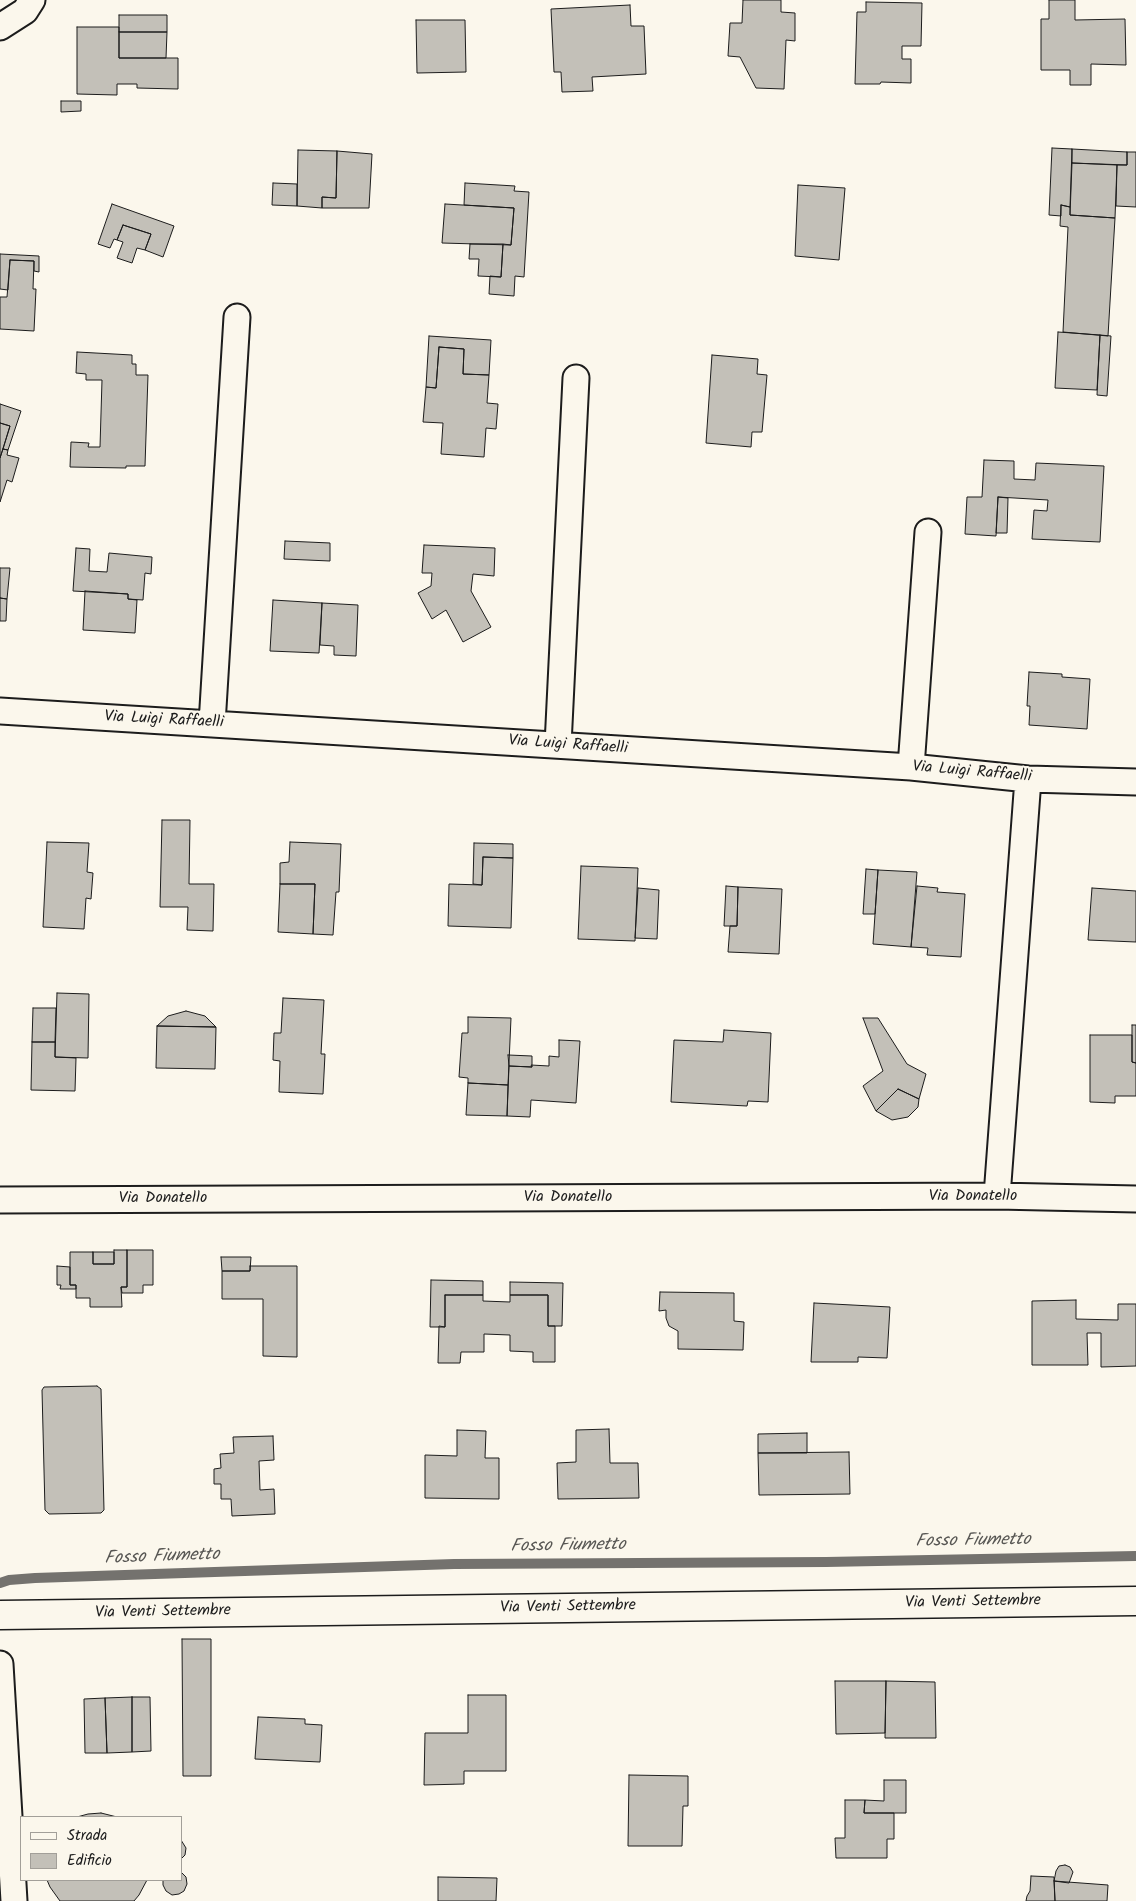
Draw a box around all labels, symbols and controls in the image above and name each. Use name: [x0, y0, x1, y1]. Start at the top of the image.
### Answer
street label: Via Luigi Raffaelli: [104, 708, 224, 734]
street label: Via Luigi Raffaelli: [508, 732, 628, 760]
street label: Via Luigi Raffaelli: [912, 758, 1032, 788]
street label: Via Donatello: [929, 1187, 1017, 1207]
street label: Via Donatello: [524, 1188, 612, 1208]
street label: Via Donatello: [119, 1189, 207, 1209]
water label: Fosso Fiumetto: [915, 1530, 1031, 1554]
water label: Fosso Fiumetto: [510, 1535, 626, 1559]
water label: Fosso Fiumetto: [104, 1545, 220, 1571]
street label: Via Venti Settembre: [905, 1592, 1041, 1614]
street label: Via Venti Settembre: [500, 1597, 636, 1619]
street label: Via Venti Settembre: [95, 1602, 231, 1624]
legend: [20, 1816, 182, 1881]
text: Strada: [67, 1824, 107, 1848]
text: Edificio: [67, 1849, 112, 1873]

